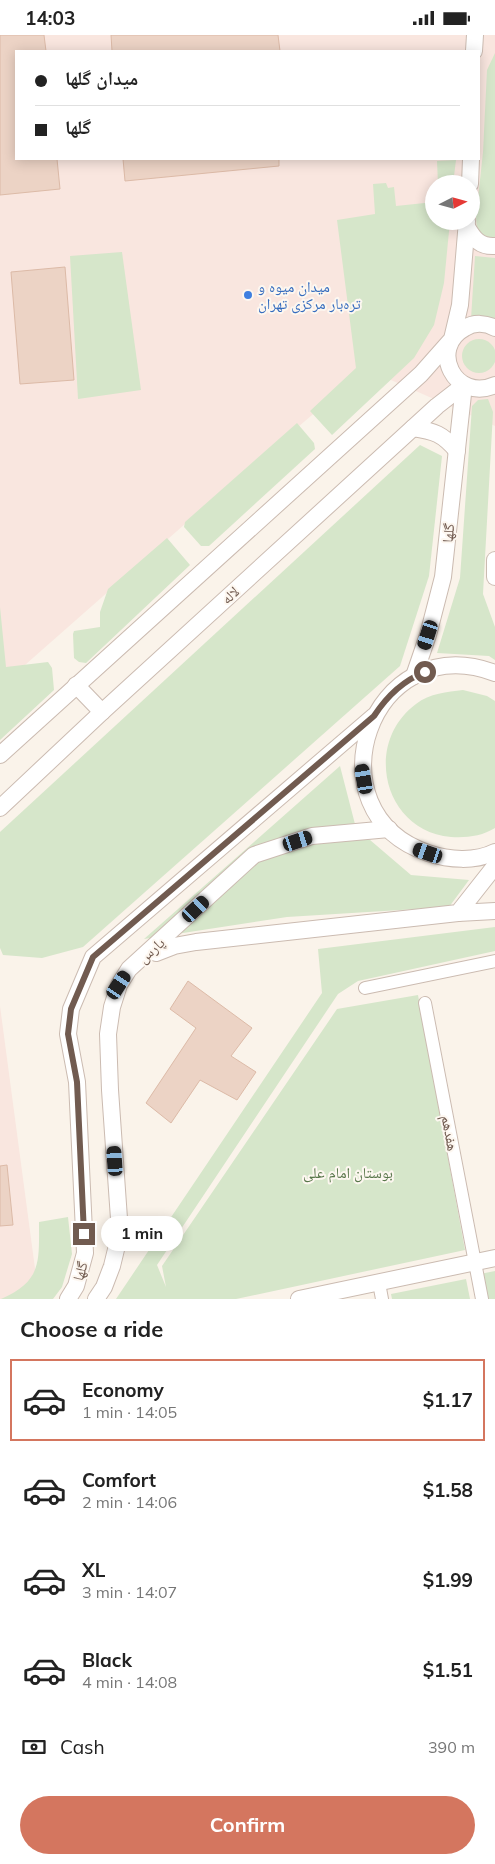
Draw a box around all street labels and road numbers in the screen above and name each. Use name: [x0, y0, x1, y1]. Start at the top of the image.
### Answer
street label: گلها: [438, 522, 458, 544]
street label: لاله: [217, 582, 243, 608]
street label: پارس: [134, 933, 169, 968]
street label: هفدهم: [436, 1113, 463, 1153]
street label: گلها: [68, 1259, 92, 1283]

